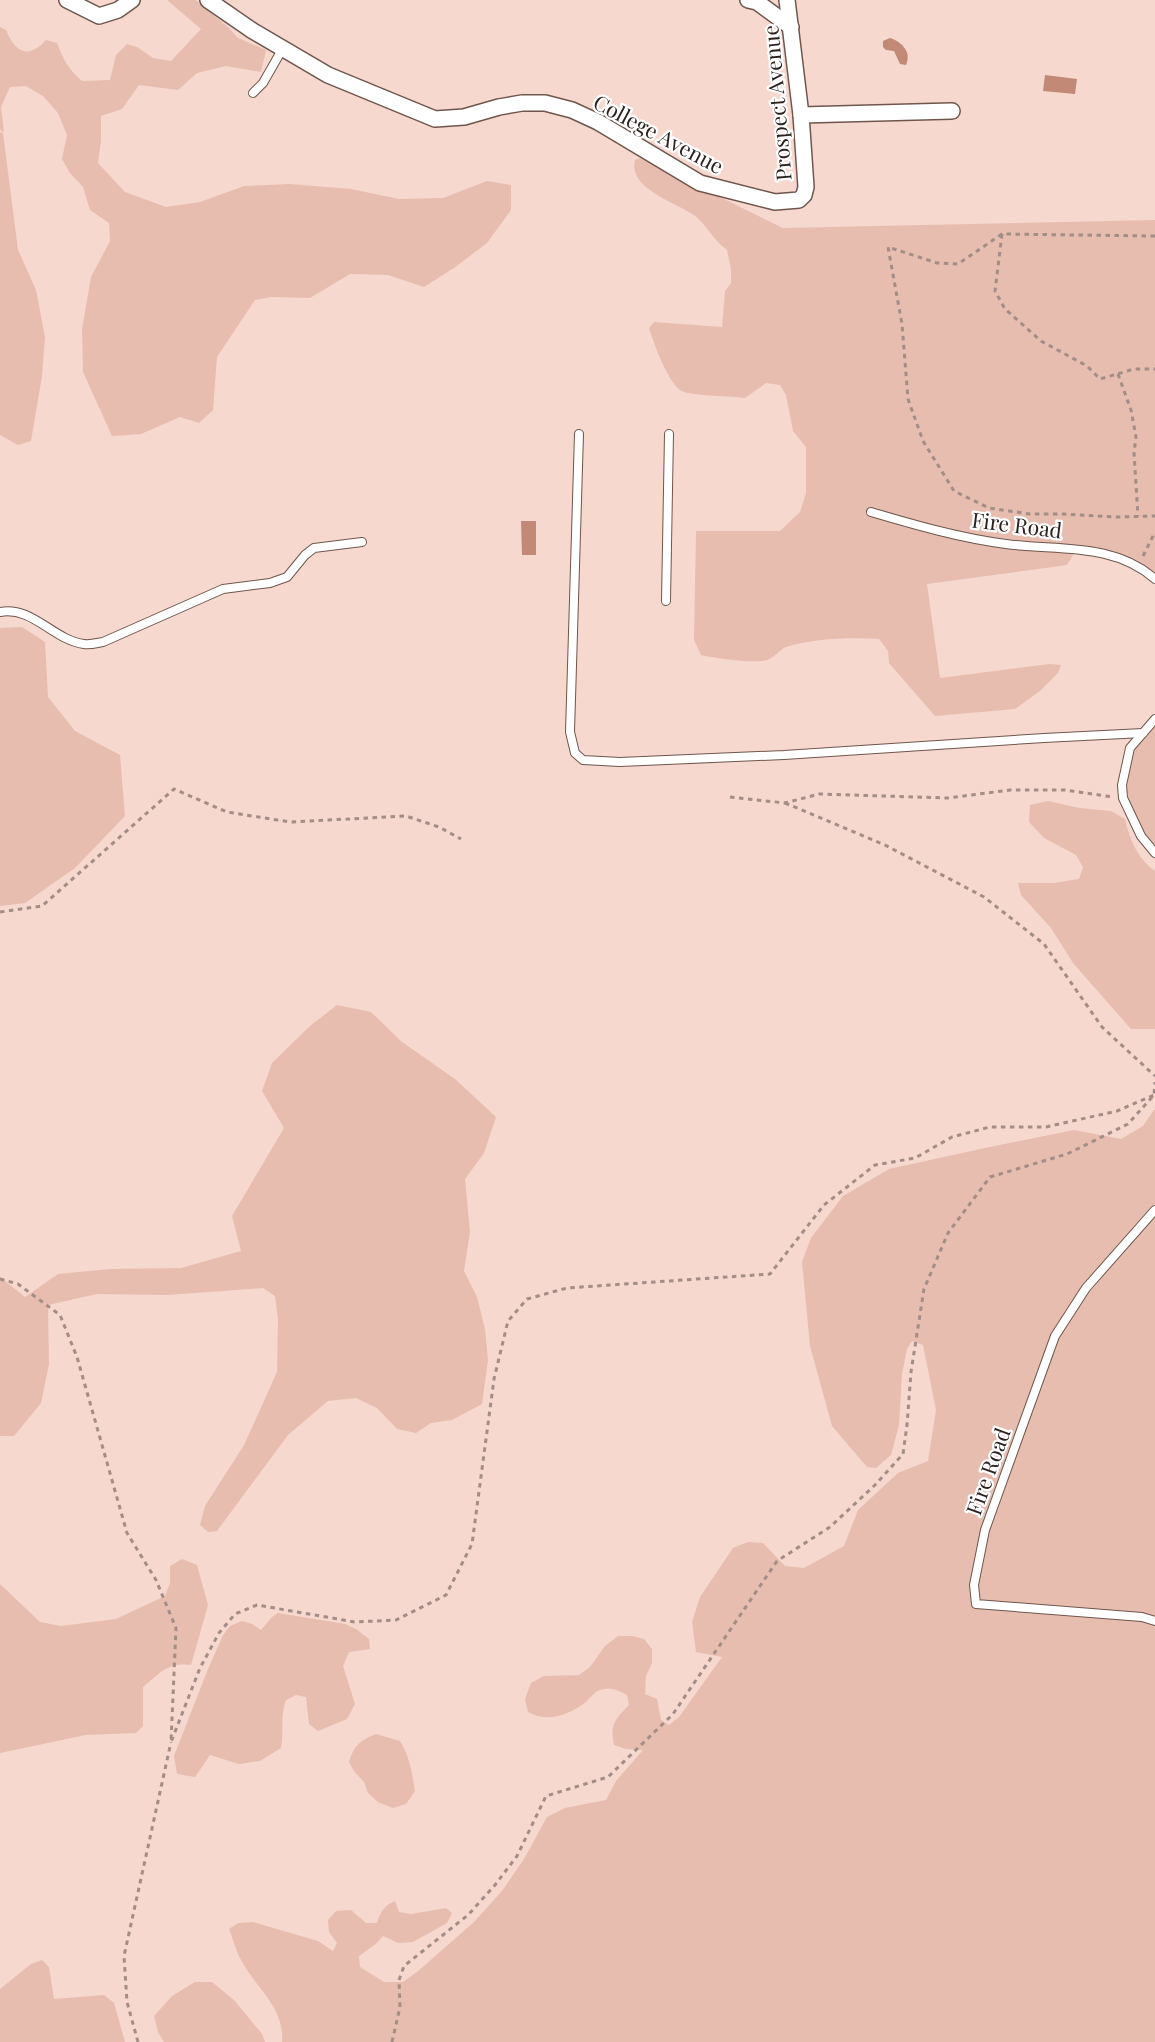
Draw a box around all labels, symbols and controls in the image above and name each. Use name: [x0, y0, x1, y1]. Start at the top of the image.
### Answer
street label: Prospect Avenue: [755, 24, 797, 182]
street label: College Avenue: [589, 87, 729, 179]
street label: Fire Road: [970, 505, 1064, 543]
street label: Fire Road: [958, 1424, 1016, 1518]

